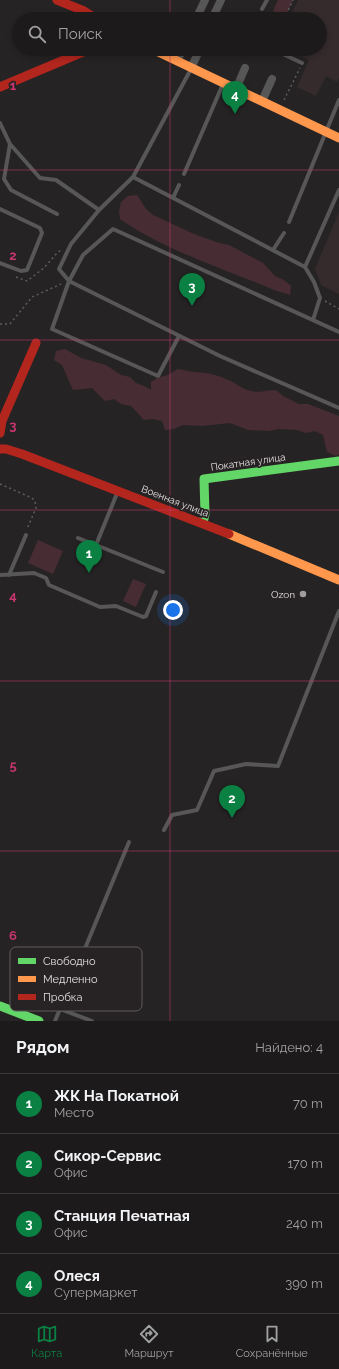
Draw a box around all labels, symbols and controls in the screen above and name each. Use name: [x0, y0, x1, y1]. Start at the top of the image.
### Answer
search box: [12, 12, 327, 56]
icon: search: [26, 23, 48, 45]
text: Поиск: [58, 25, 103, 43]
text: 1: [10, 78, 17, 93]
pin: 4: [222, 81, 248, 114]
text: 2: [9, 248, 17, 263]
pin: 3: [179, 273, 205, 306]
text: 3: [9, 418, 17, 433]
street label: Покатная улица: [210, 451, 286, 473]
street label: Военная улица: [140, 483, 210, 519]
pin: 1: [76, 540, 102, 573]
text: 4: [9, 588, 17, 603]
place label: Ozon: [271, 589, 295, 600]
marker: Ozon: [298, 589, 308, 599]
your location: [163, 600, 183, 620]
text: 5: [9, 758, 17, 773]
pin: 2: [219, 785, 245, 818]
text: 6: [9, 928, 17, 943]
legend: [10, 947, 142, 1011]
text: Свободно: [43, 955, 96, 968]
text: Медленно: [43, 973, 98, 986]
text: Пробка: [43, 991, 83, 1004]
text: Рядом: [16, 1037, 69, 1057]
text: Найдено: 4: [255, 1040, 323, 1055]
text: ЖК На Покатной: [54, 1087, 179, 1105]
text: 1: [26, 1096, 32, 1111]
text: 70 m: [293, 1096, 323, 1111]
text: Место: [54, 1105, 94, 1120]
text: Сикор-Сервис: [54, 1147, 161, 1165]
text: 2: [25, 1156, 33, 1171]
text: 170 m: [287, 1156, 323, 1171]
text: Офис: [54, 1165, 88, 1180]
text: Станция Печатная: [54, 1207, 190, 1225]
text: 3: [25, 1216, 33, 1231]
text: 240 m: [286, 1216, 323, 1231]
text: Офис: [54, 1225, 88, 1240]
text: Олеся: [54, 1267, 100, 1285]
text: 4: [25, 1276, 33, 1291]
text: 390 m: [285, 1276, 323, 1291]
text: Супермаркет: [54, 1285, 137, 1300]
tab: Карта: [31, 1323, 62, 1360]
tab: Маршрут: [124, 1323, 173, 1360]
tab: Сохранённые: [236, 1323, 308, 1360]

